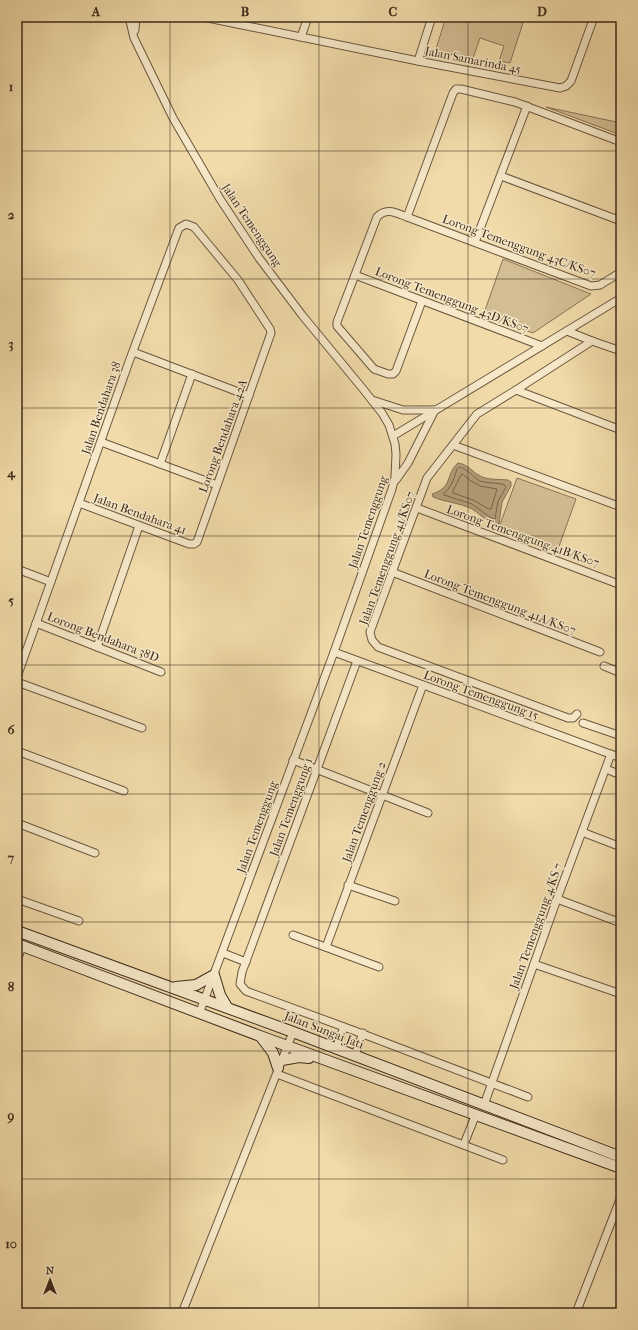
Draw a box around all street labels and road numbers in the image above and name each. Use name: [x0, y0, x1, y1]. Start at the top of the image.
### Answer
street label: Jalan Samarinda 45: [423, 44, 522, 76]
street label: Jalan Temenggung: [218, 180, 285, 270]
street label: Lorong Temenggung 43C/KS07: [440, 212, 598, 280]
street label: Lorong Temenggung 43D/KS07: [373, 264, 531, 336]
street label: Jalan Bendahara 38: [78, 360, 123, 457]
street label: Lorong Bendahara 42A: [196, 377, 250, 495]
street label: Jalan Temenggung: [345, 473, 391, 571]
street label: Jalan Temenggung 41/KS07: [356, 489, 418, 628]
street label: Jalan Bendahara 41: [91, 490, 188, 537]
street label: Lorong Temenggung 41B/KS07: [445, 502, 601, 570]
street label: Lorong Temenggung 41A/KS07: [422, 567, 578, 637]
street label: Lorong Bendahara 38D: [45, 609, 161, 665]
street label: Lorong Temenggung 15: [422, 668, 540, 722]
street label: Jalan Temenggung 1: [266, 756, 315, 859]
street label: Jalan Temenggung 2: [339, 760, 389, 865]
street label: Jalan Temenggung: [233, 778, 280, 876]
street label: Jalan Temenggung 4/KS 7: [506, 861, 565, 992]
street label: Jalan Sungai Jati: [281, 1008, 366, 1052]

